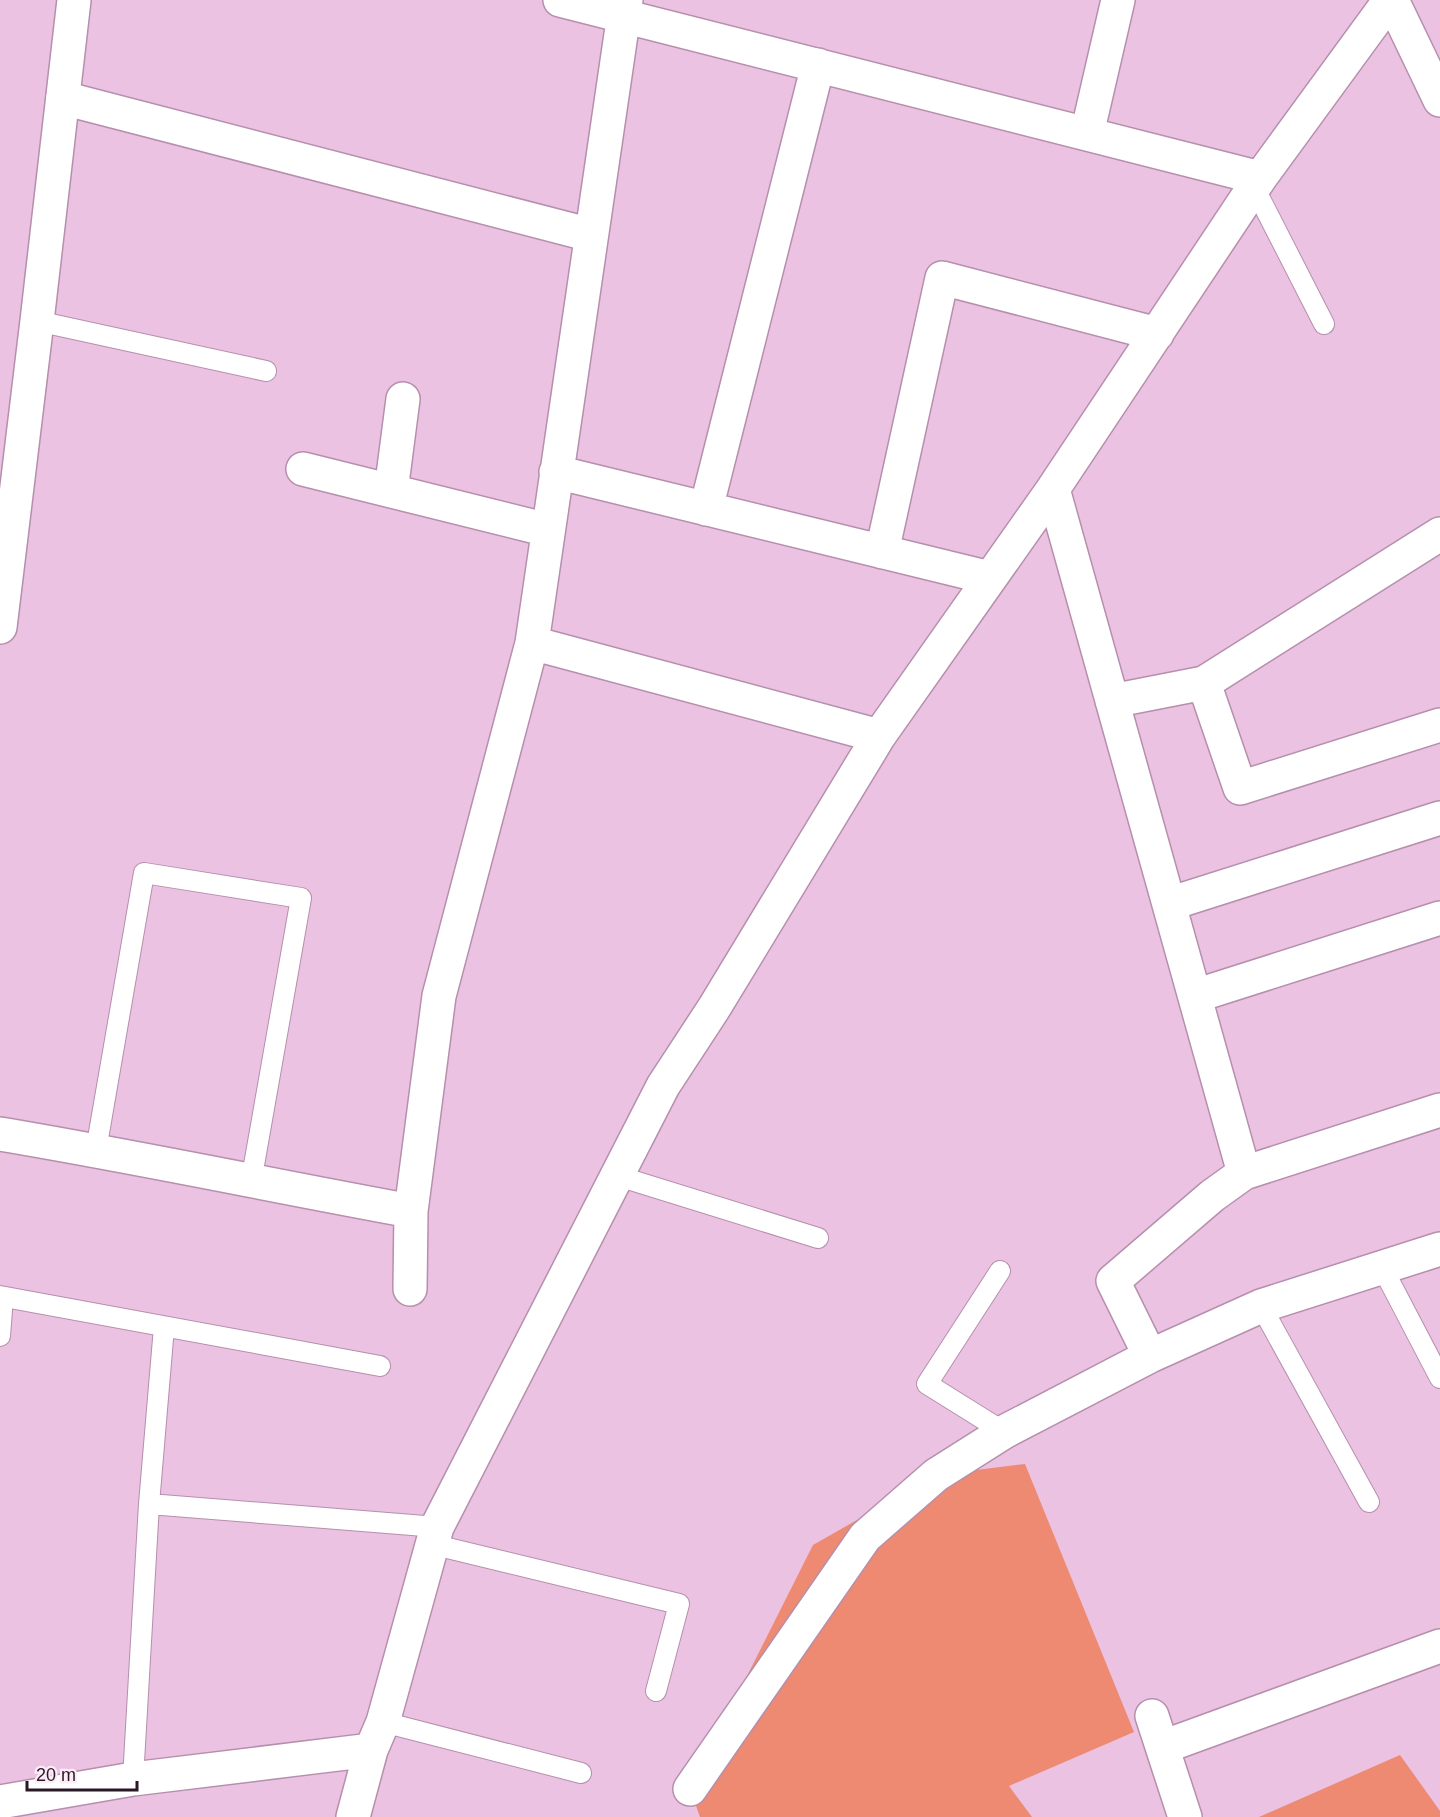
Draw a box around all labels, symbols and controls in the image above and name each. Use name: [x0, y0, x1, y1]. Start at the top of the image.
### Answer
scale bar: [27, 1754, 136, 1792]
text: 20 m: [36, 1765, 76, 1785]

